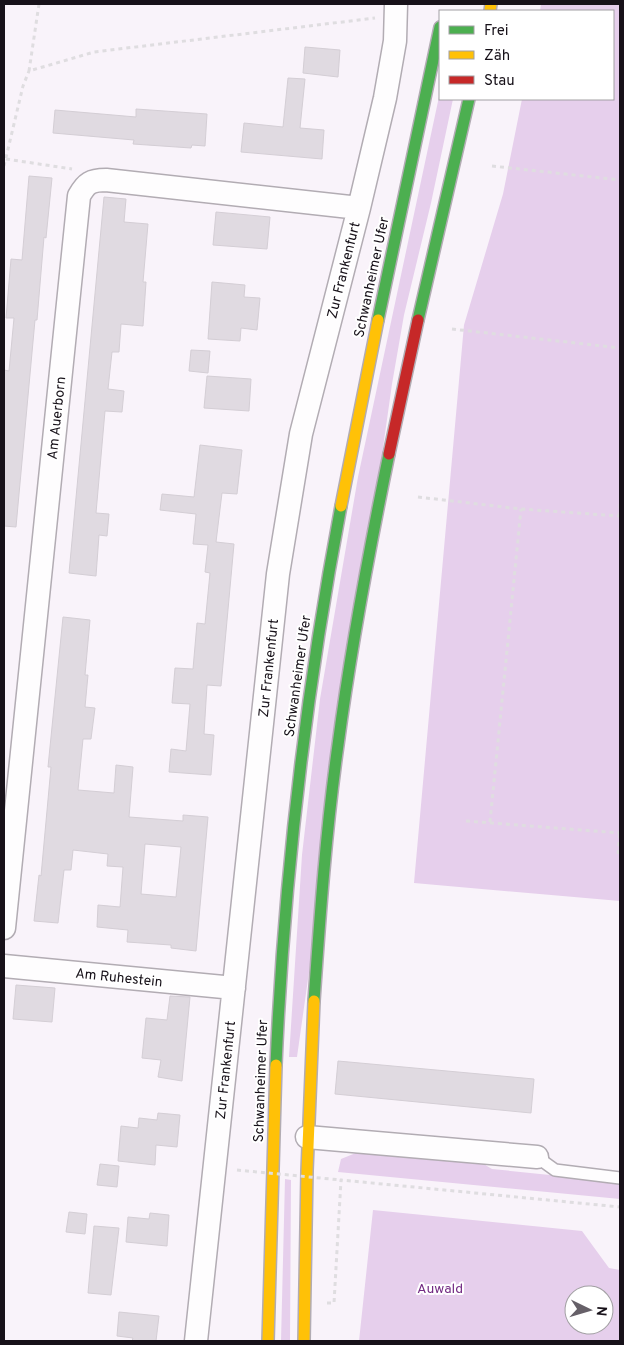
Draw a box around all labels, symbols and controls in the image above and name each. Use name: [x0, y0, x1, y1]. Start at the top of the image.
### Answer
legend: [439, 10, 614, 100]
text: Frei: [484, 22, 509, 41]
text: Zäh: [484, 47, 510, 66]
text: Stau: [484, 72, 515, 91]
street label: Schwanheimer Ufer: [351, 215, 394, 339]
street label: Zur Frankenfurt: [324, 220, 365, 320]
street label: Am Auerborn: [45, 376, 70, 461]
street label: Schwanheimer Ufer: [282, 614, 316, 738]
street label: Zur Frankenfurt: [256, 618, 283, 718]
street label: Am Ruhestein: [74, 965, 163, 992]
street label: Schwanheimer Ufer: [251, 1019, 272, 1143]
street label: Zur Frankenfurt: [213, 1020, 240, 1120]
park label: Auwald: [417, 1281, 463, 1298]
north arrow: [564, 1285, 614, 1335]
text: N: [592, 1305, 609, 1317]

